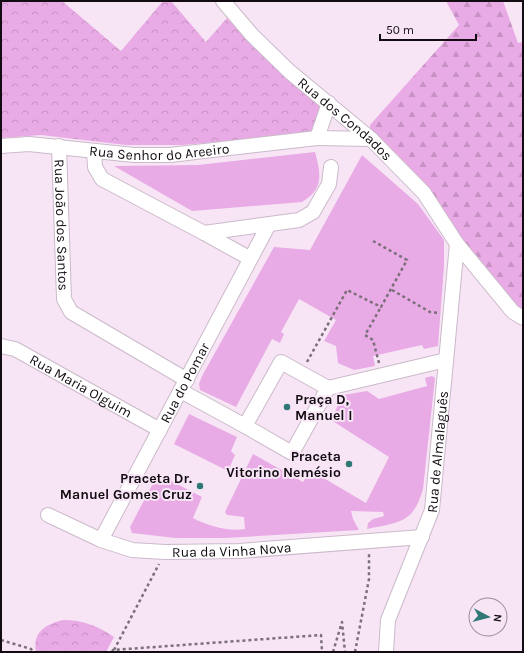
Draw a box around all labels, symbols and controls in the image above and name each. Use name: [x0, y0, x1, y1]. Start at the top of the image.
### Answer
scale bar: [380, 16, 476, 42]
text: 50 m: [386, 23, 414, 37]
street label: Rua dos Condados: [295, 74, 396, 164]
street label: Rua Senhor do Areeiro: [88, 140, 230, 164]
street label: Rua João dos Santos: [51, 159, 72, 291]
street label: Rua do Pomar: [156, 339, 213, 426]
street label: Rua Maria Olguim: [27, 351, 135, 421]
street label: Rua de Almalaguês: [423, 390, 452, 513]
place label: Praça D, Manuel I: [295, 391, 352, 424]
marker: Praça D, Manuel I: [282, 402, 292, 412]
place label: Praceta Vitorino Nemésio: [226, 448, 341, 481]
marker: Praceta Vitorino Nemésio: [344, 459, 354, 469]
place label: Praceta Dr. Manuel Gomes Cruz: [60, 470, 192, 503]
marker: Praceta Dr. Manuel Gomes Cruz: [195, 481, 205, 491]
street label: Rua da Vinha Nova: [172, 539, 292, 560]
north arrow: [468, 597, 508, 637]
text: N: [490, 613, 504, 623]

